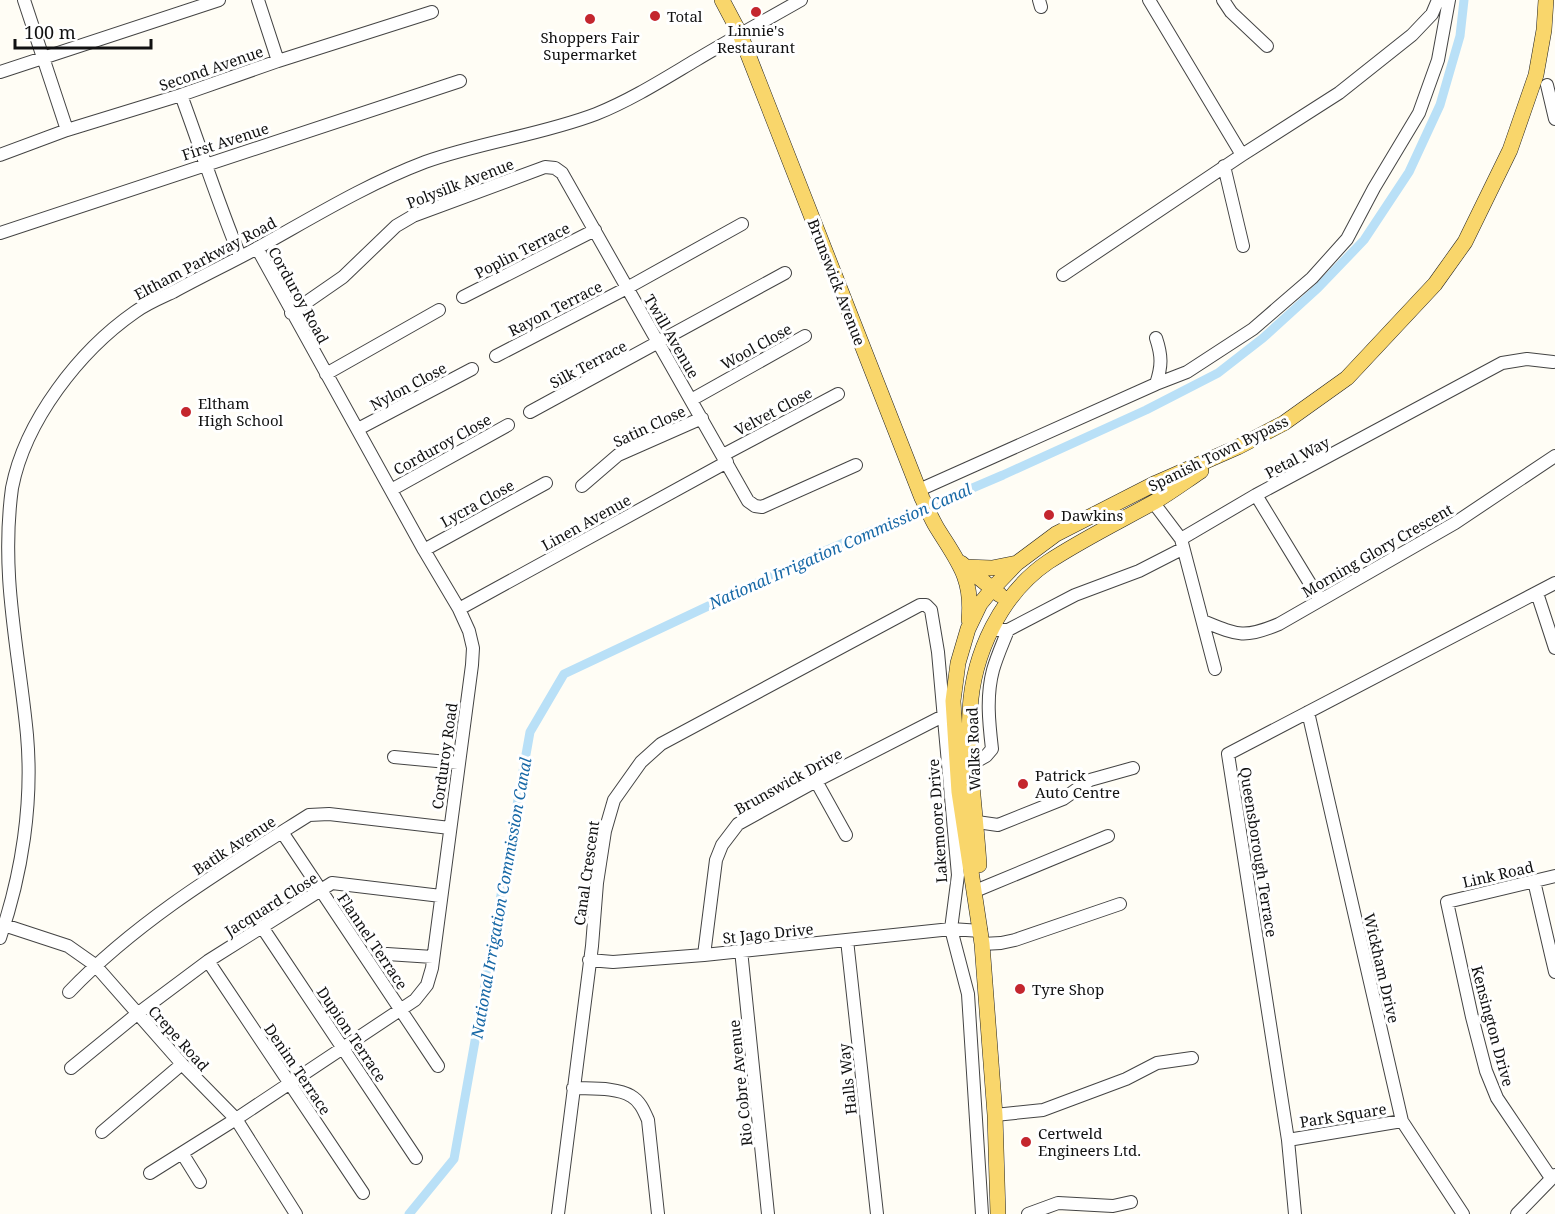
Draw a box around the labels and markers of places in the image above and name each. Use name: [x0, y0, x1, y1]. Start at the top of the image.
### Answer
marker: Linnie's Restaurant: [749, 5, 763, 19]
place label: Total: [667, 6, 703, 26]
marker: Total: [648, 9, 662, 23]
marker: Shoppers Fair Supermarket: [583, 12, 597, 26]
place label: Linnie's Restaurant: [717, 20, 795, 57]
place label: Shoppers Fair Supermarket: [540, 27, 640, 64]
place label: Eltham High School: [198, 393, 284, 430]
marker: Eltham High School: [179, 405, 193, 419]
place label: Dawkins: [1061, 505, 1124, 525]
marker: Dawkins: [1042, 508, 1056, 522]
place label: Patrick Auto Centre: [1035, 765, 1120, 802]
marker: Patrick Auto Centre: [1016, 777, 1030, 791]
place label: Tyre Shop: [1032, 979, 1104, 999]
marker: Tyre Shop: [1013, 982, 1027, 996]
place label: Certweld Engineers Ltd.: [1038, 1123, 1141, 1160]
marker: Certweld Engineers Ltd.: [1019, 1135, 1033, 1149]

